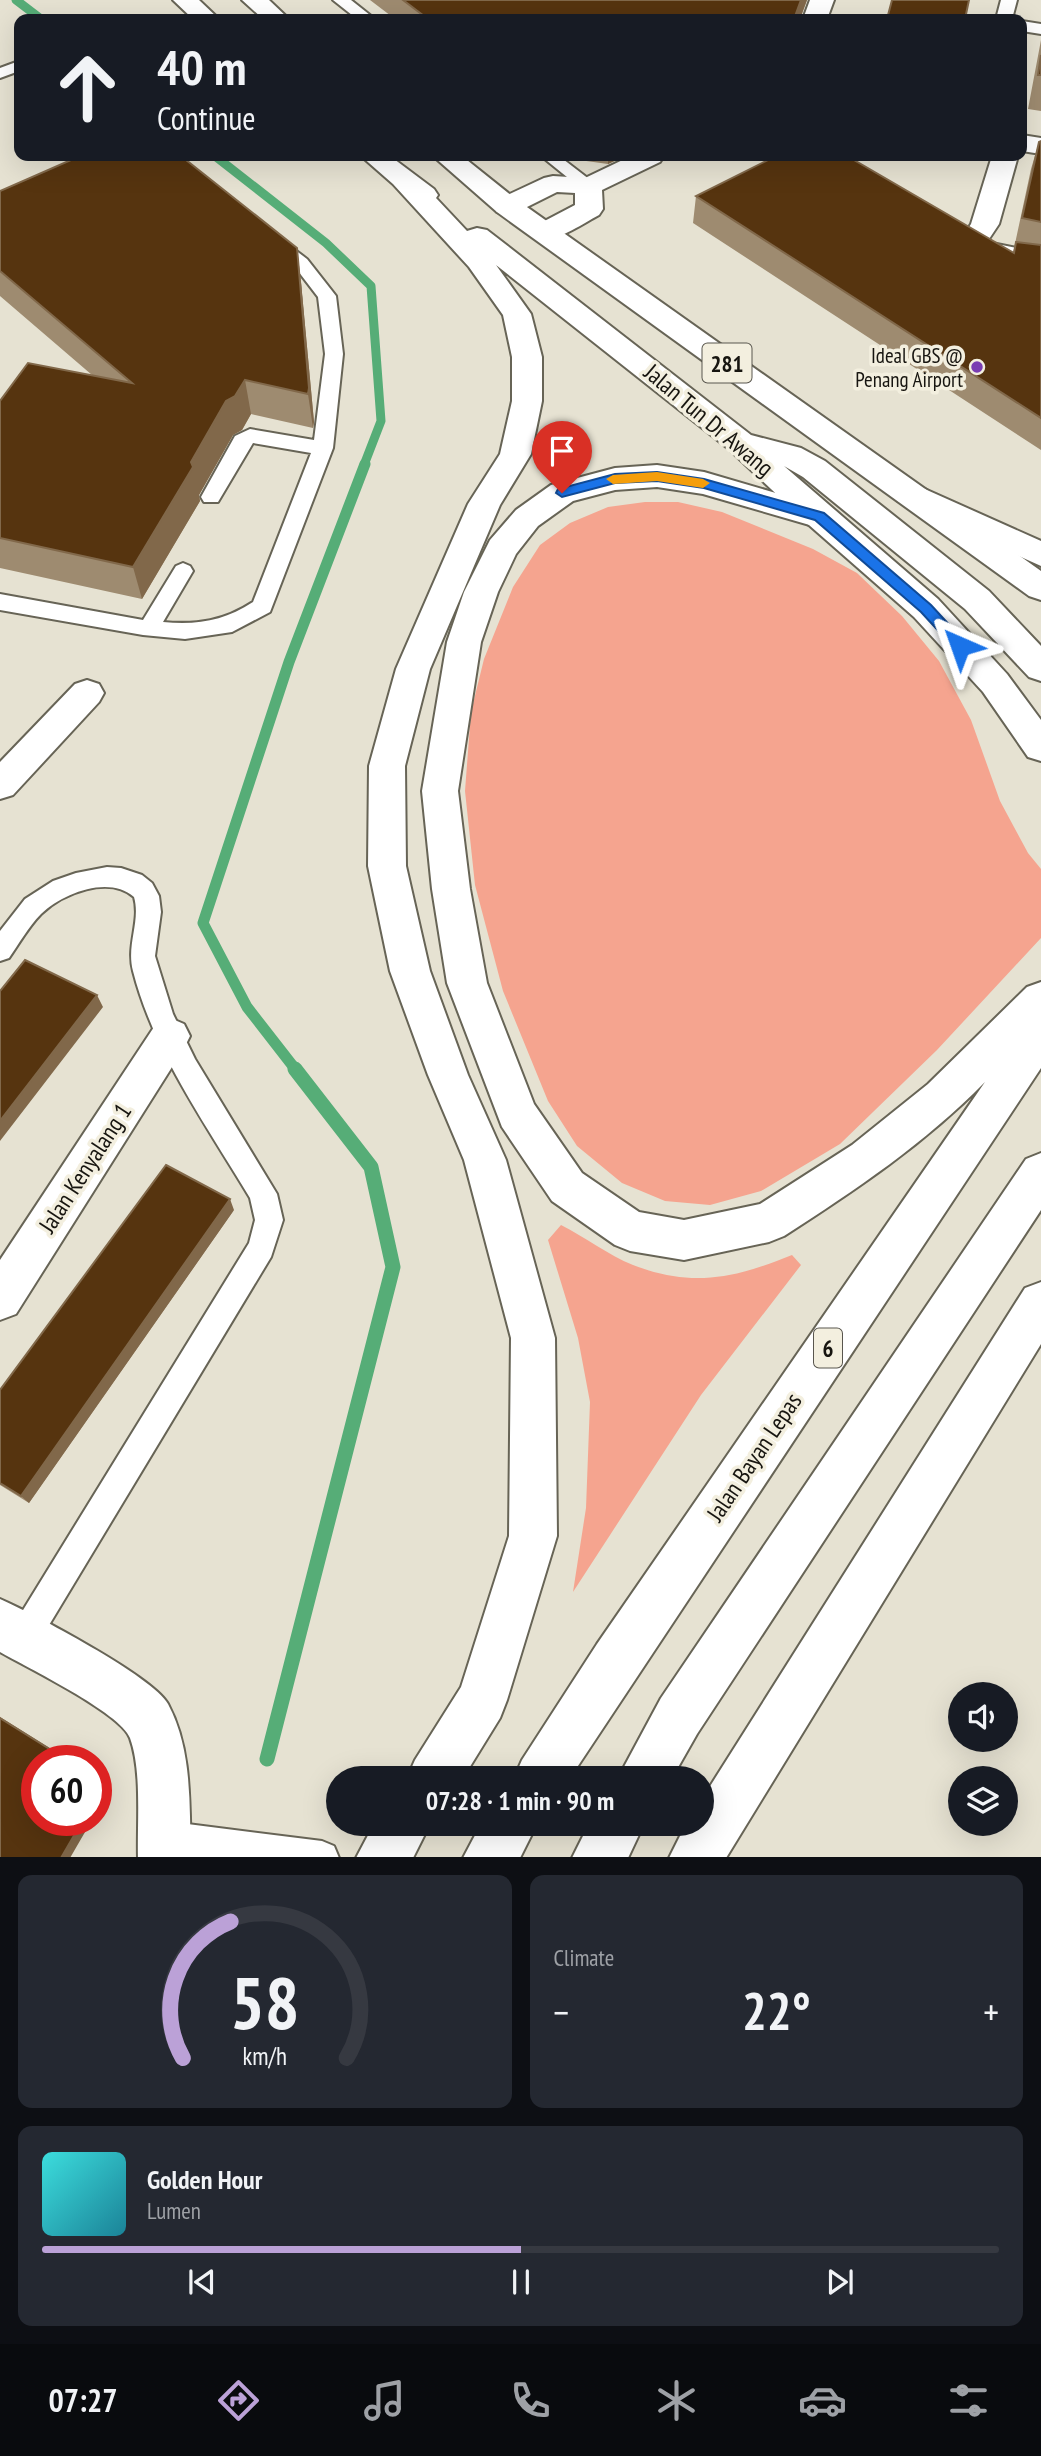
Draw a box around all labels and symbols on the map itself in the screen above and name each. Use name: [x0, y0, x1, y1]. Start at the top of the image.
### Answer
place label: Ideal GBS @ Penang Airport: [855, 342, 963, 393]
road number: 281: [702, 344, 752, 382]
street label: Jalan Tun Dr Awang: [637, 356, 780, 483]
marker: Ideal GBS @ Penang Airport: [969, 359, 985, 375]
pin: [532, 421, 592, 493]
position arrow: [923, 609, 997, 683]
street label: Jalan Kenyalang 1: [31, 1097, 138, 1239]
road number: 6: [814, 1329, 842, 1368]
street label: Jalan Bayan Lepas: [699, 1387, 808, 1528]
speed limit sign: 60: [21, 1745, 112, 1836]

